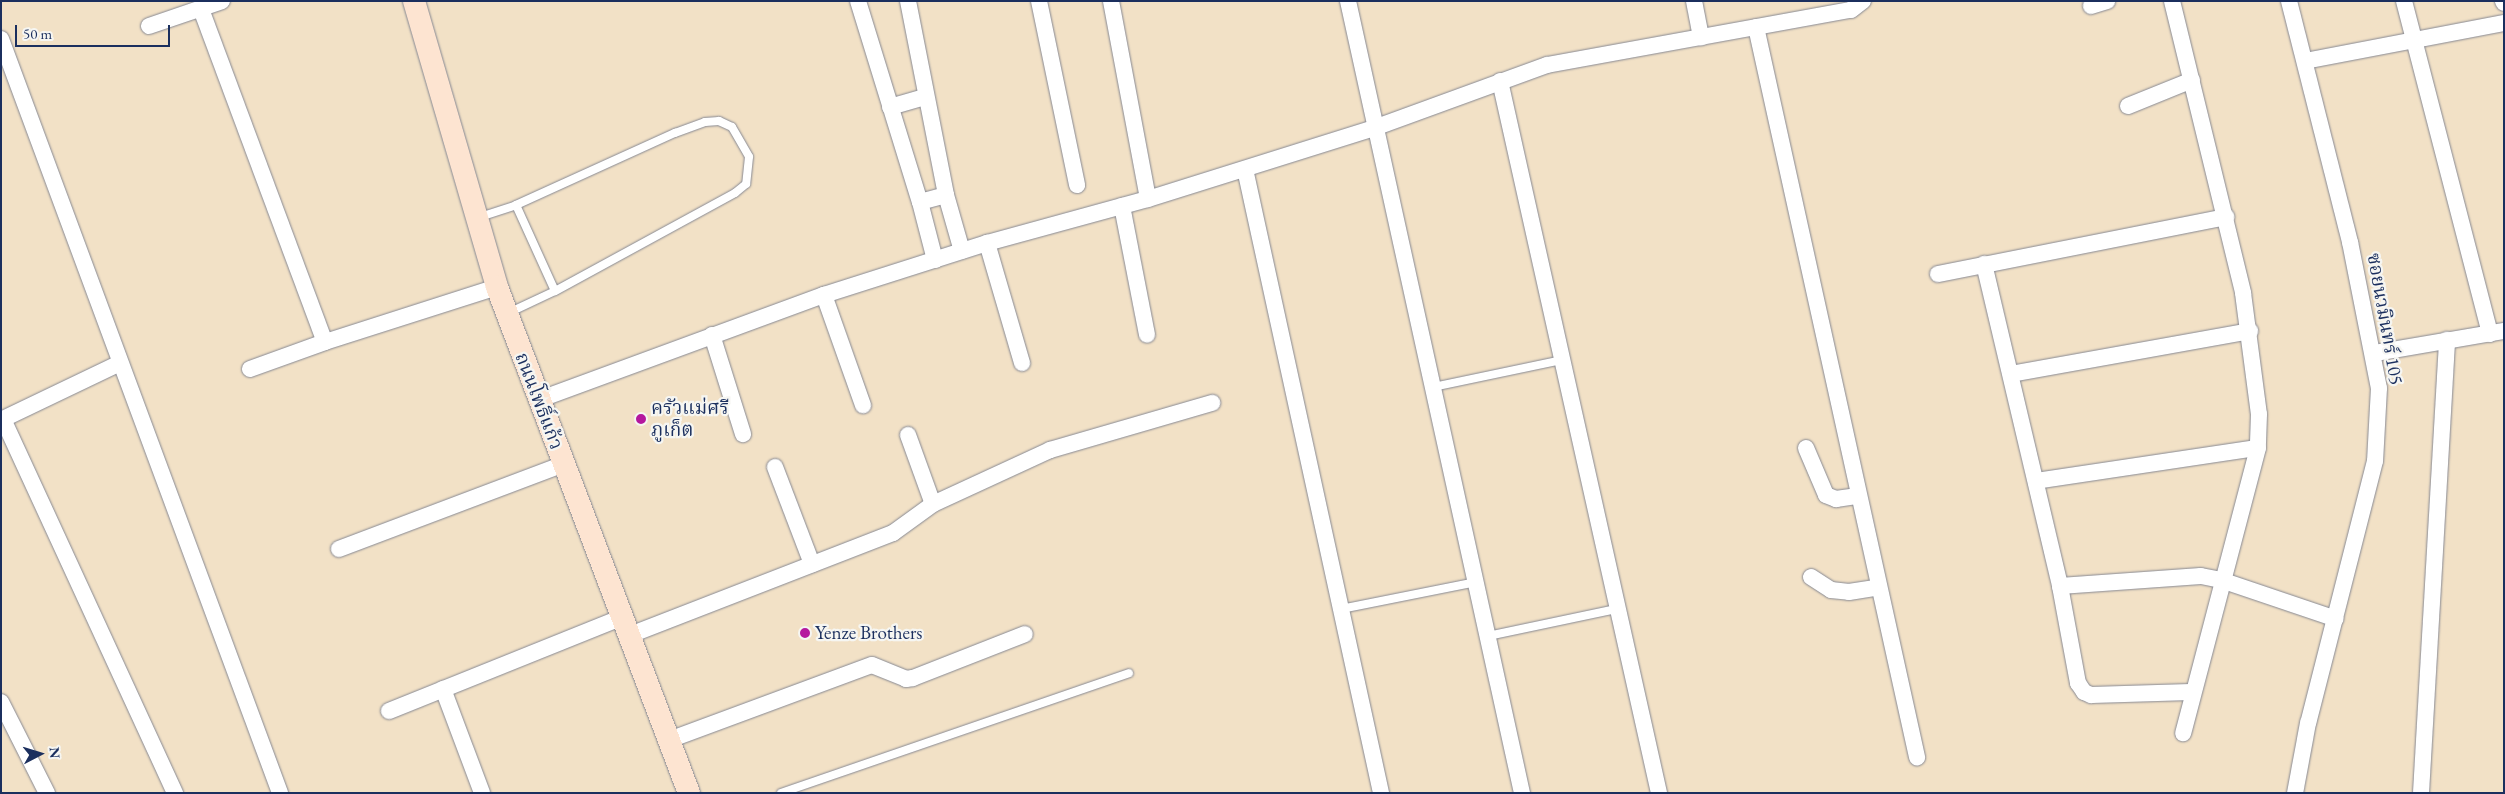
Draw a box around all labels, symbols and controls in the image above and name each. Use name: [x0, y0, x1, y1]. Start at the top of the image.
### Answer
scale bar: [18, 15, 172, 47]
text: 50 m: [23, 24, 52, 43]
street label: ซอยนวมินทร์ 105: [2362, 251, 2408, 387]
street label: ถนนโพธิ์แก้ว: [510, 349, 568, 453]
place label: ครัวแม่ศรี ภูเก็ต: [651, 397, 729, 441]
marker: ครัวแม่ศรี ภูเก็ต: [635, 413, 647, 425]
place label: Yenze Brothers: [815, 622, 922, 644]
marker: Yenze Brothers: [799, 627, 811, 639]
north arrow: [15, 729, 65, 779]
text: N: [45, 746, 64, 759]

